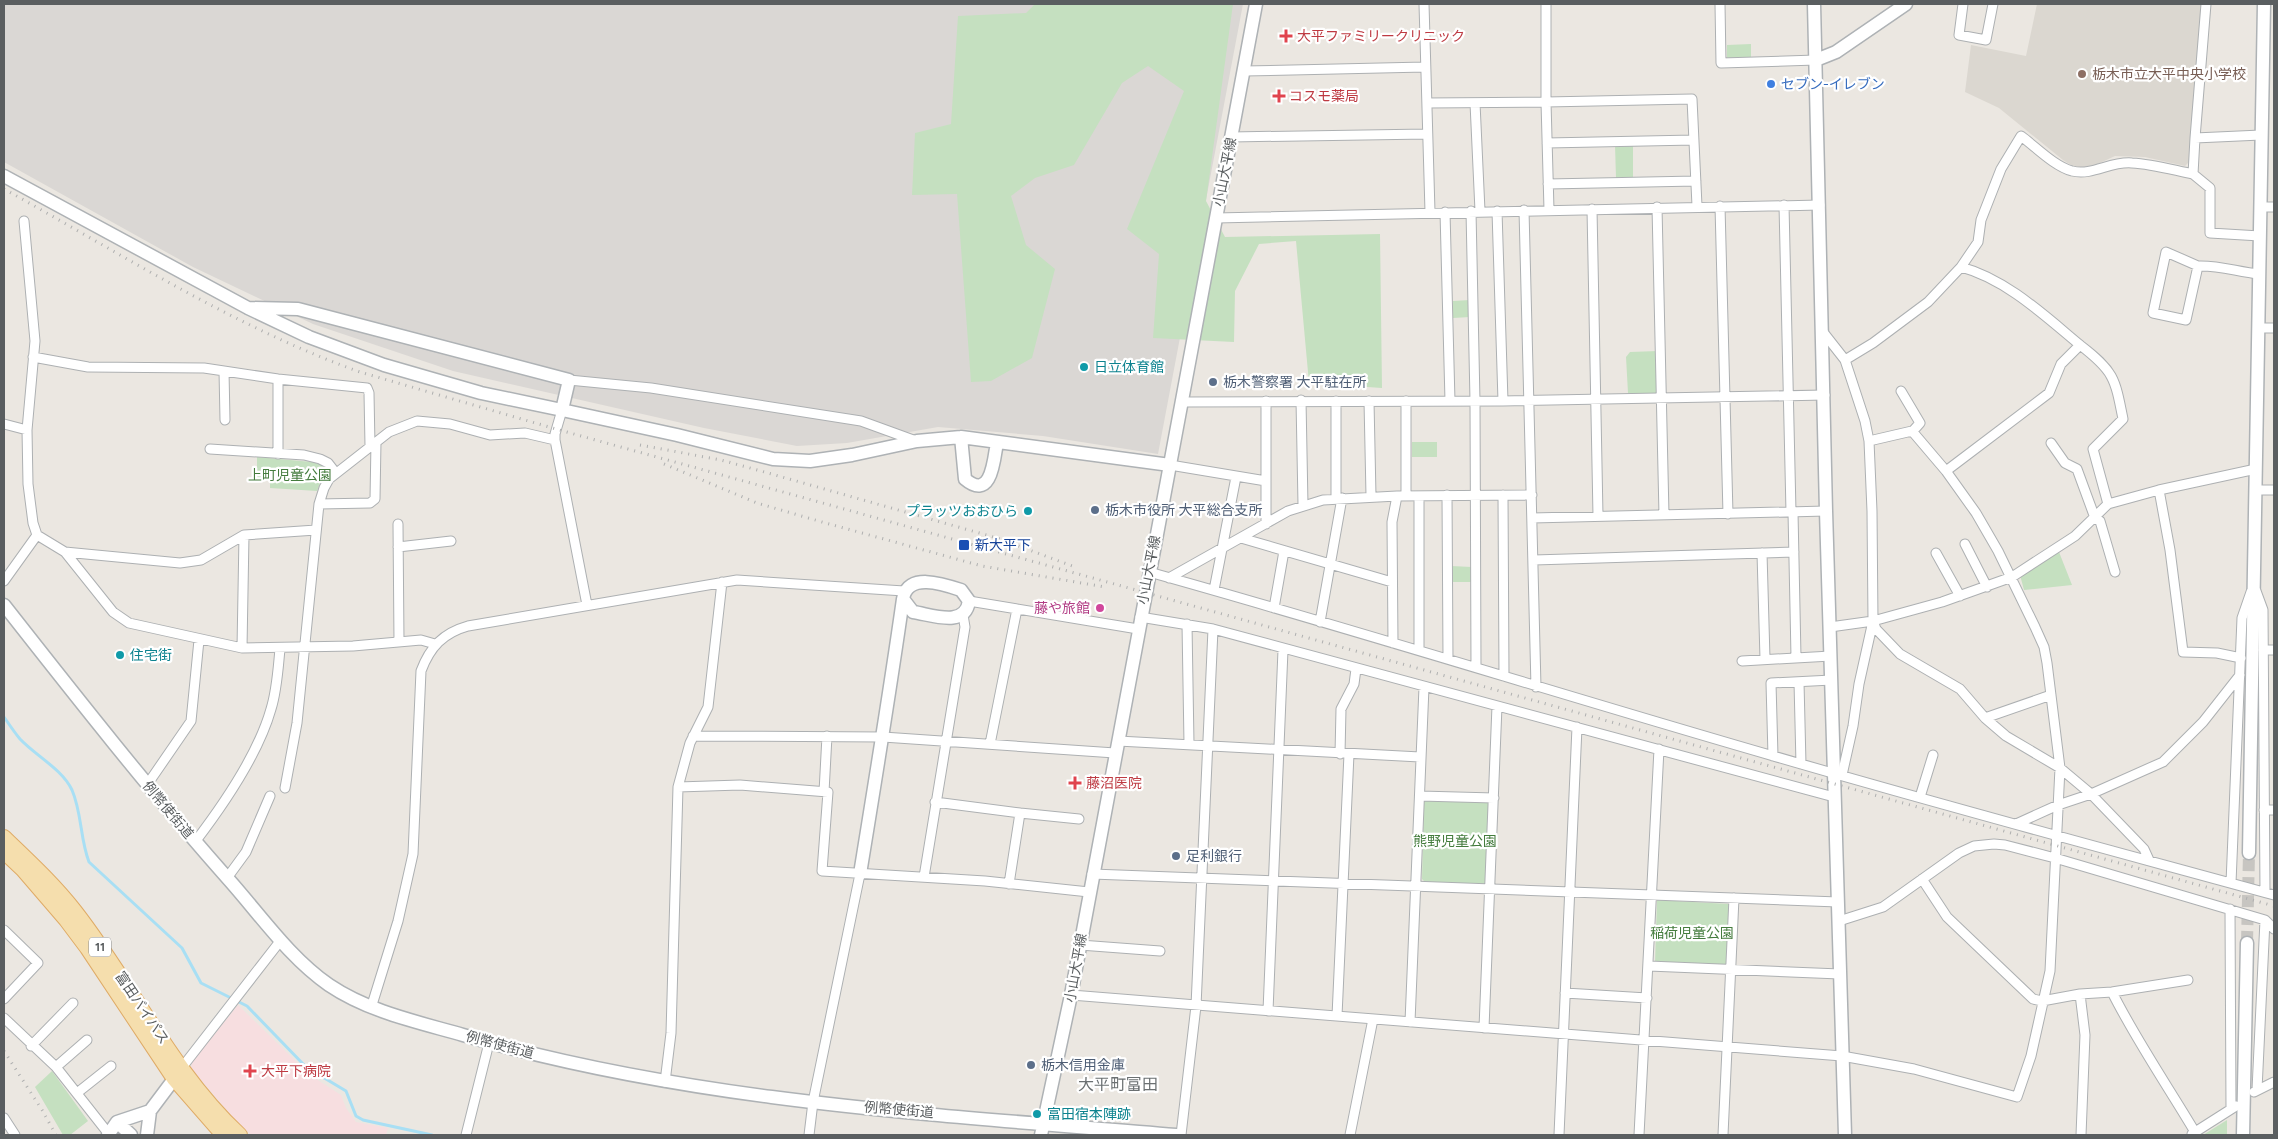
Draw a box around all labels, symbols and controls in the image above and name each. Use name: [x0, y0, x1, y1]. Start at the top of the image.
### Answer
place label: 大平ファミリークリニック: [1297, 28, 1465, 45]
marker: 大平ファミリークリニック: [1279, 29, 1293, 43]
place label: 栃木市立大平中央小学校: [2092, 66, 2246, 83]
marker: 栃木市立大平中央小学校: [2076, 68, 2088, 80]
place label: セブン-イレブン: [1781, 76, 1885, 93]
marker: セブン-イレブン: [1765, 78, 1777, 90]
place label: コスモ薬局: [1289, 88, 1359, 105]
marker: コスモ薬局: [1273, 90, 1285, 102]
street label: 小山大平線: [1210, 136, 1240, 208]
place label: 日立体育館: [1094, 359, 1164, 376]
marker: 日立体育館: [1078, 361, 1090, 373]
place label: 栃木警察署 大平駐在所: [1223, 374, 1366, 391]
marker: 栃木警察署 大平駐在所: [1207, 376, 1219, 388]
park label: 上町児童公園: [248, 467, 332, 484]
place label: 栃木市役所 大平総合支所: [1105, 502, 1262, 519]
place label: プラッツおおひら: [906, 503, 1018, 520]
marker: 栃木市役所 大平総合支所: [1089, 504, 1101, 516]
marker: プラッツおおひら: [1022, 505, 1034, 517]
street label: 小山大平線: [1134, 534, 1164, 606]
place label: 新大平下: [975, 537, 1031, 554]
marker: 新大平下: [957, 538, 971, 552]
place label: 藤や旅館: [1034, 600, 1090, 617]
marker: 藤や旅館: [1094, 602, 1106, 614]
place label: 住宅街: [130, 647, 172, 664]
marker: 住宅街: [114, 649, 126, 661]
place label: 藤沼医院: [1086, 775, 1142, 792]
marker: 藤沼医院: [1068, 776, 1082, 790]
street label: 例幣使街道: [139, 778, 197, 842]
park label: 熊野児童公園: [1413, 833, 1497, 850]
place label: 足利銀行: [1186, 848, 1242, 865]
marker: 足利銀行: [1170, 850, 1182, 862]
park label: 稲荷児童公園: [1650, 925, 1734, 942]
street label: 小山大平線: [1062, 932, 1090, 1004]
road number: 11: [89, 938, 111, 956]
street label: 富田バイパス: [112, 969, 172, 1047]
street label: 例幣使街道: [464, 1028, 536, 1062]
place label: 栃木信用金庫: [1041, 1057, 1125, 1074]
marker: 栃木信用金庫: [1025, 1059, 1037, 1071]
place label: 大平下病院: [261, 1063, 331, 1080]
marker: 大平下病院: [243, 1064, 257, 1078]
district label: 大平町富田: [1078, 1075, 1158, 1094]
street label: 例幣使街道: [863, 1098, 935, 1122]
place label: 富田宿本陣跡: [1047, 1106, 1131, 1123]
marker: 富田宿本陣跡: [1031, 1108, 1043, 1120]

